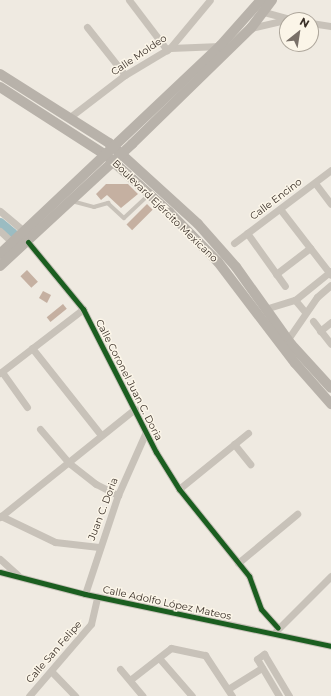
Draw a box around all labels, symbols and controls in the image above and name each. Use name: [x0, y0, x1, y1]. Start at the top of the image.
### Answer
north arrow: [279, 12, 319, 52]
text: N: [297, 14, 312, 31]
street label: Calle Moldeo: [109, 32, 169, 78]
street label: Boulevard Ejército Mexicano: [110, 157, 220, 265]
street label: Calle Encino: [248, 176, 304, 222]
street label: Calle Coronel Juan C. Doria: [93, 317, 165, 443]
street label: Juan C. Doria: [86, 476, 120, 542]
street label: Calle Adolfo López Mateos: [102, 584, 232, 622]
street label: Calle San Felipe: [24, 618, 84, 686]

